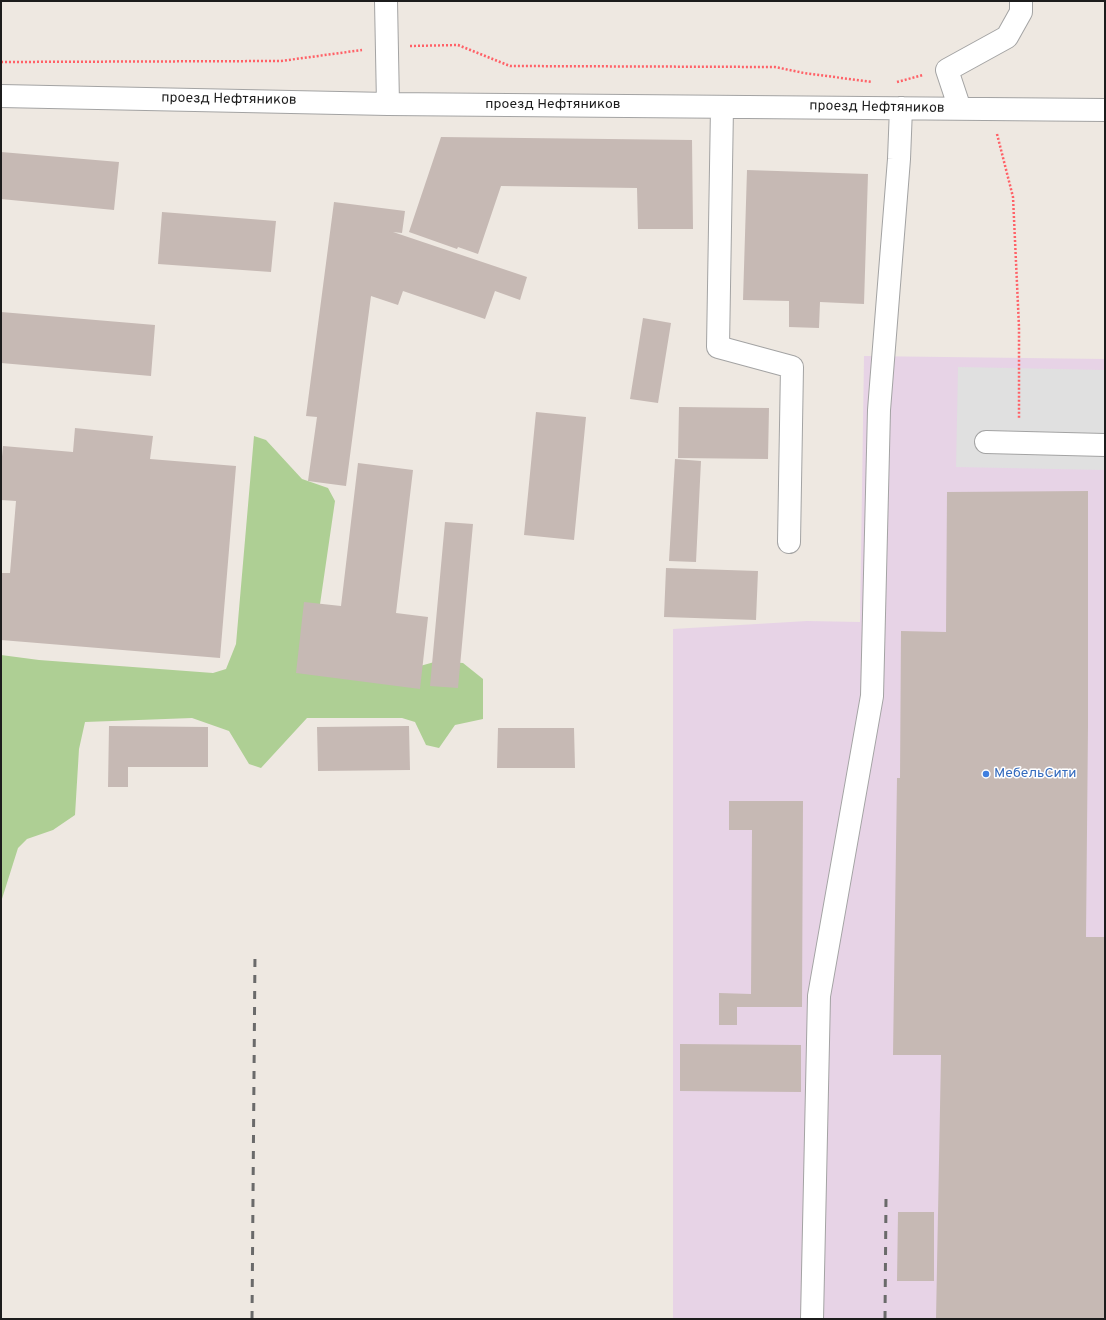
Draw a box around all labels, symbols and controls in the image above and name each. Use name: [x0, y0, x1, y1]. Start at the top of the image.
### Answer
street label: проезд Нефтяников: [161, 90, 297, 110]
street label: проезд Нефтяников: [485, 97, 621, 113]
street label: проезд Нефтяников: [809, 98, 945, 118]
place label: МебельСити: [994, 766, 1076, 782]
marker: МебельСити: [981, 769, 991, 779]

